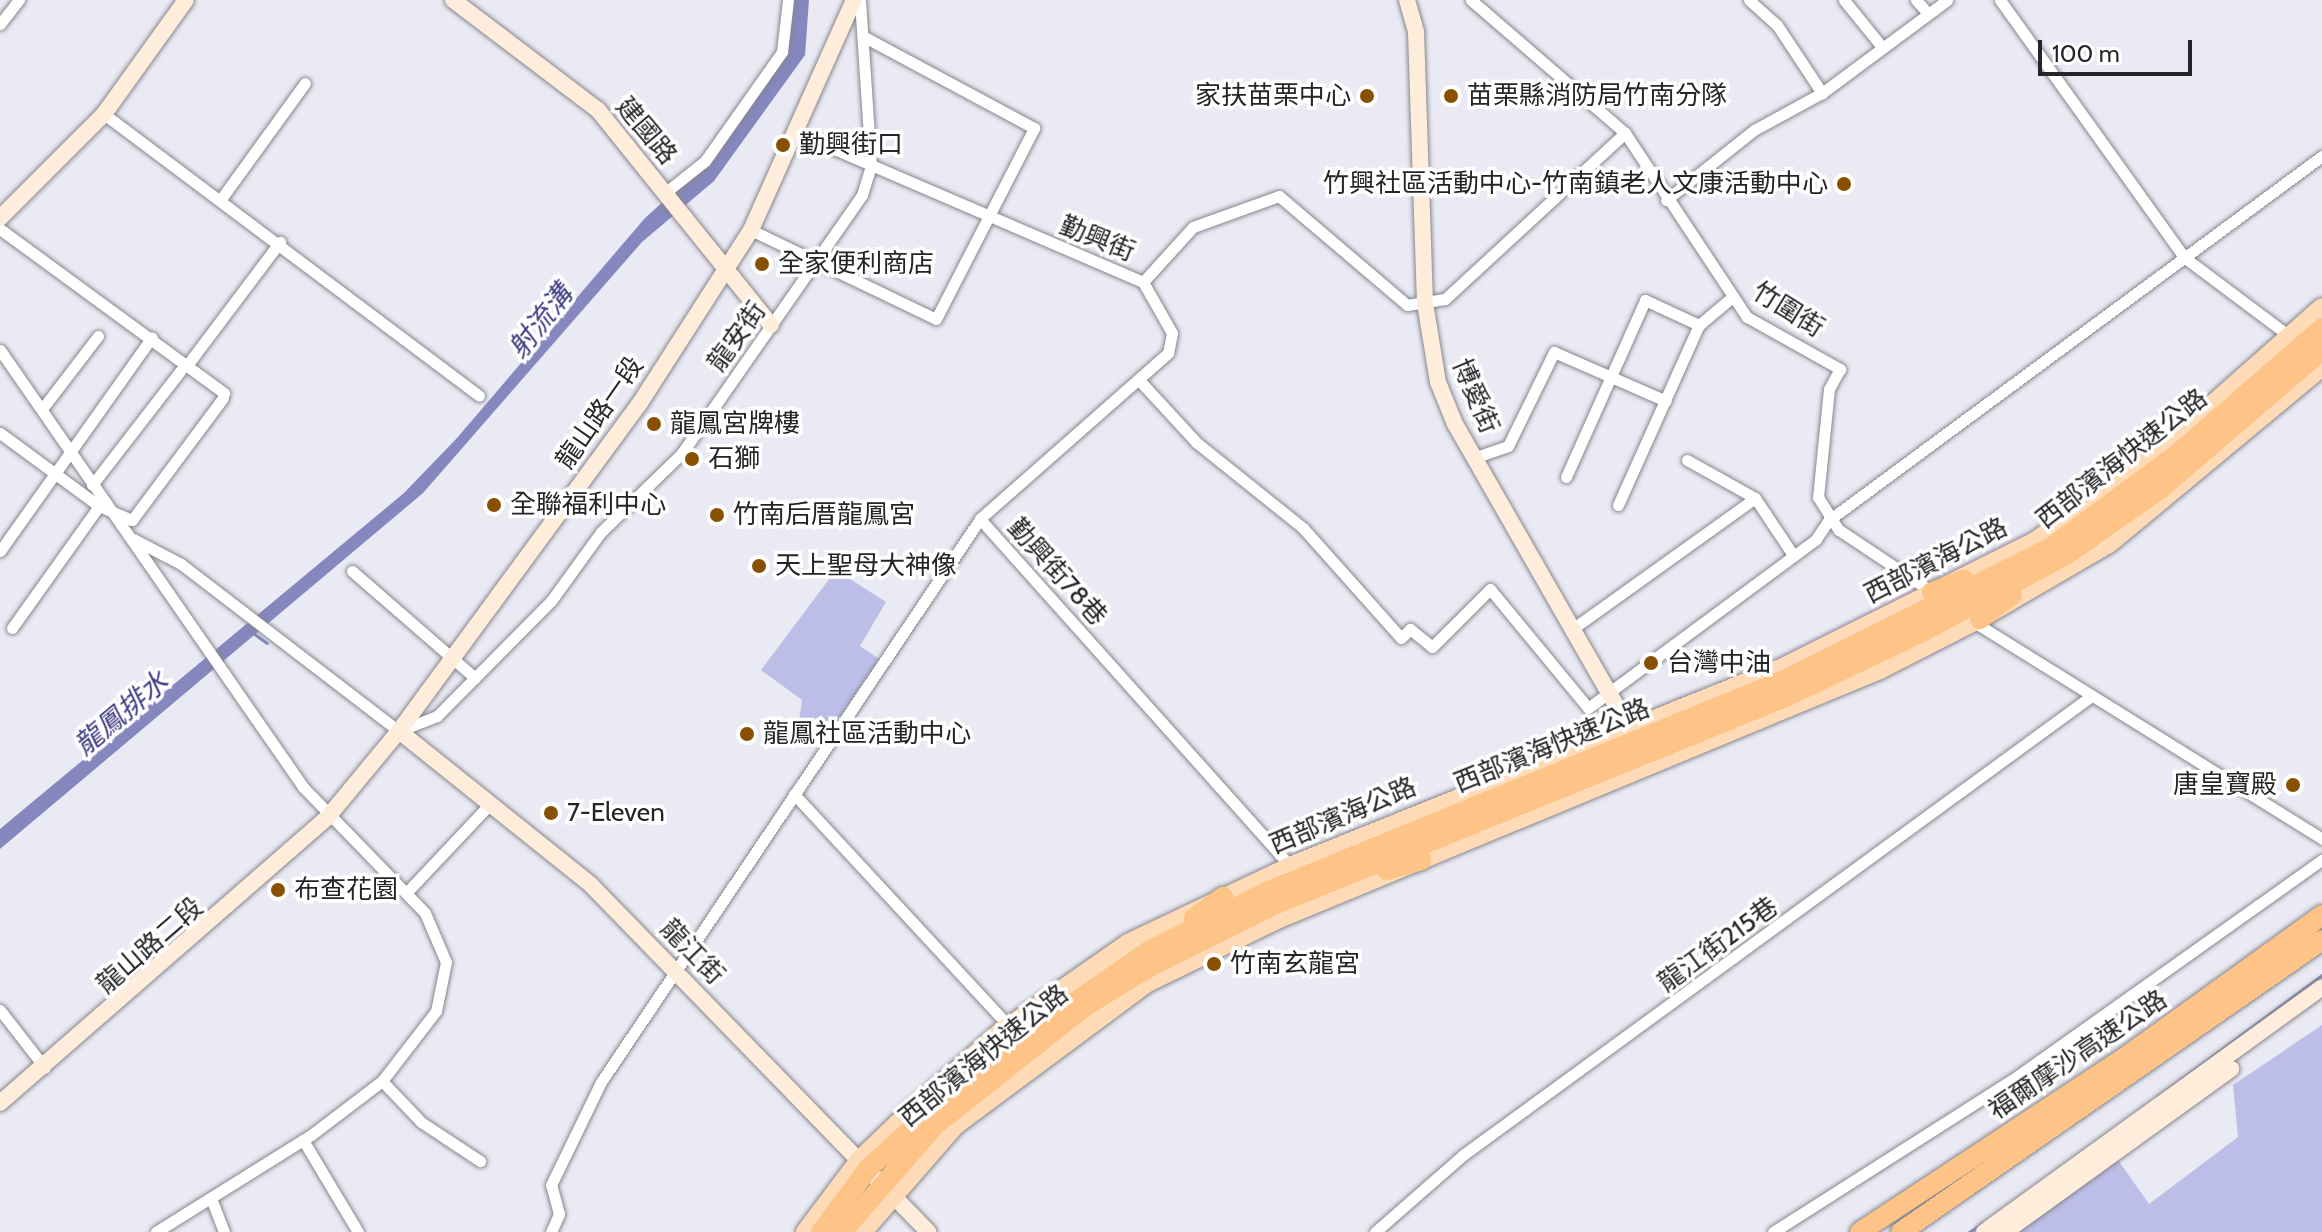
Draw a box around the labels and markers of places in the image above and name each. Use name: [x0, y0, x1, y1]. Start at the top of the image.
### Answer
place label: 家扶苗栗中心: [1195, 80, 1351, 112]
place label: 苗栗縣消防局竹南分隊: [1467, 80, 1727, 112]
marker: 家扶苗栗中心: [1358, 87, 1376, 105]
marker: 苗栗縣消防局竹南分隊: [1442, 87, 1460, 105]
place label: 勤興街口: [799, 129, 903, 161]
marker: 勤興街口: [774, 136, 792, 154]
place label: 竹興社區活動中心-竹南鎮老人文康活動中心: [1323, 168, 1828, 200]
marker: 竹興社區活動中心-竹南鎮老人文康活動中心: [1835, 175, 1853, 193]
place label: 全家便利商店: [778, 248, 934, 280]
marker: 全家便利商店: [753, 255, 771, 273]
place label: 龍鳳宮牌樓: [670, 408, 800, 440]
marker: 龍鳳宮牌樓: [645, 415, 663, 433]
place label: 石獅: [708, 443, 760, 475]
marker: 石獅: [683, 450, 701, 468]
place label: 全聯福利中心: [510, 489, 666, 521]
marker: 全聯福利中心: [485, 496, 503, 514]
place label: 竹南后厝龍鳳宮: [733, 499, 915, 531]
marker: 竹南后厝龍鳳宮: [708, 506, 726, 524]
place label: 天上聖母大神像: [775, 550, 957, 582]
marker: 天上聖母大神像: [750, 557, 768, 575]
place label: 台灣中油: [1667, 647, 1771, 679]
marker: 台灣中油: [1642, 654, 1660, 672]
place label: 龍鳳社區活動中心: [763, 718, 971, 750]
marker: 龍鳳社區活動中心: [738, 725, 756, 743]
place label: 唐皇寶殿: [2173, 769, 2277, 801]
marker: 唐皇寶殿: [2284, 776, 2302, 794]
place label: 7-Eleven: [567, 797, 665, 829]
marker: 7-Eleven: [542, 804, 560, 822]
place label: 布查花園: [294, 874, 398, 906]
marker: 布查花園: [269, 881, 287, 899]
place label: 竹南玄龍宮: [1230, 948, 1360, 980]
marker: 竹南玄龍宮: [1205, 955, 1223, 973]

